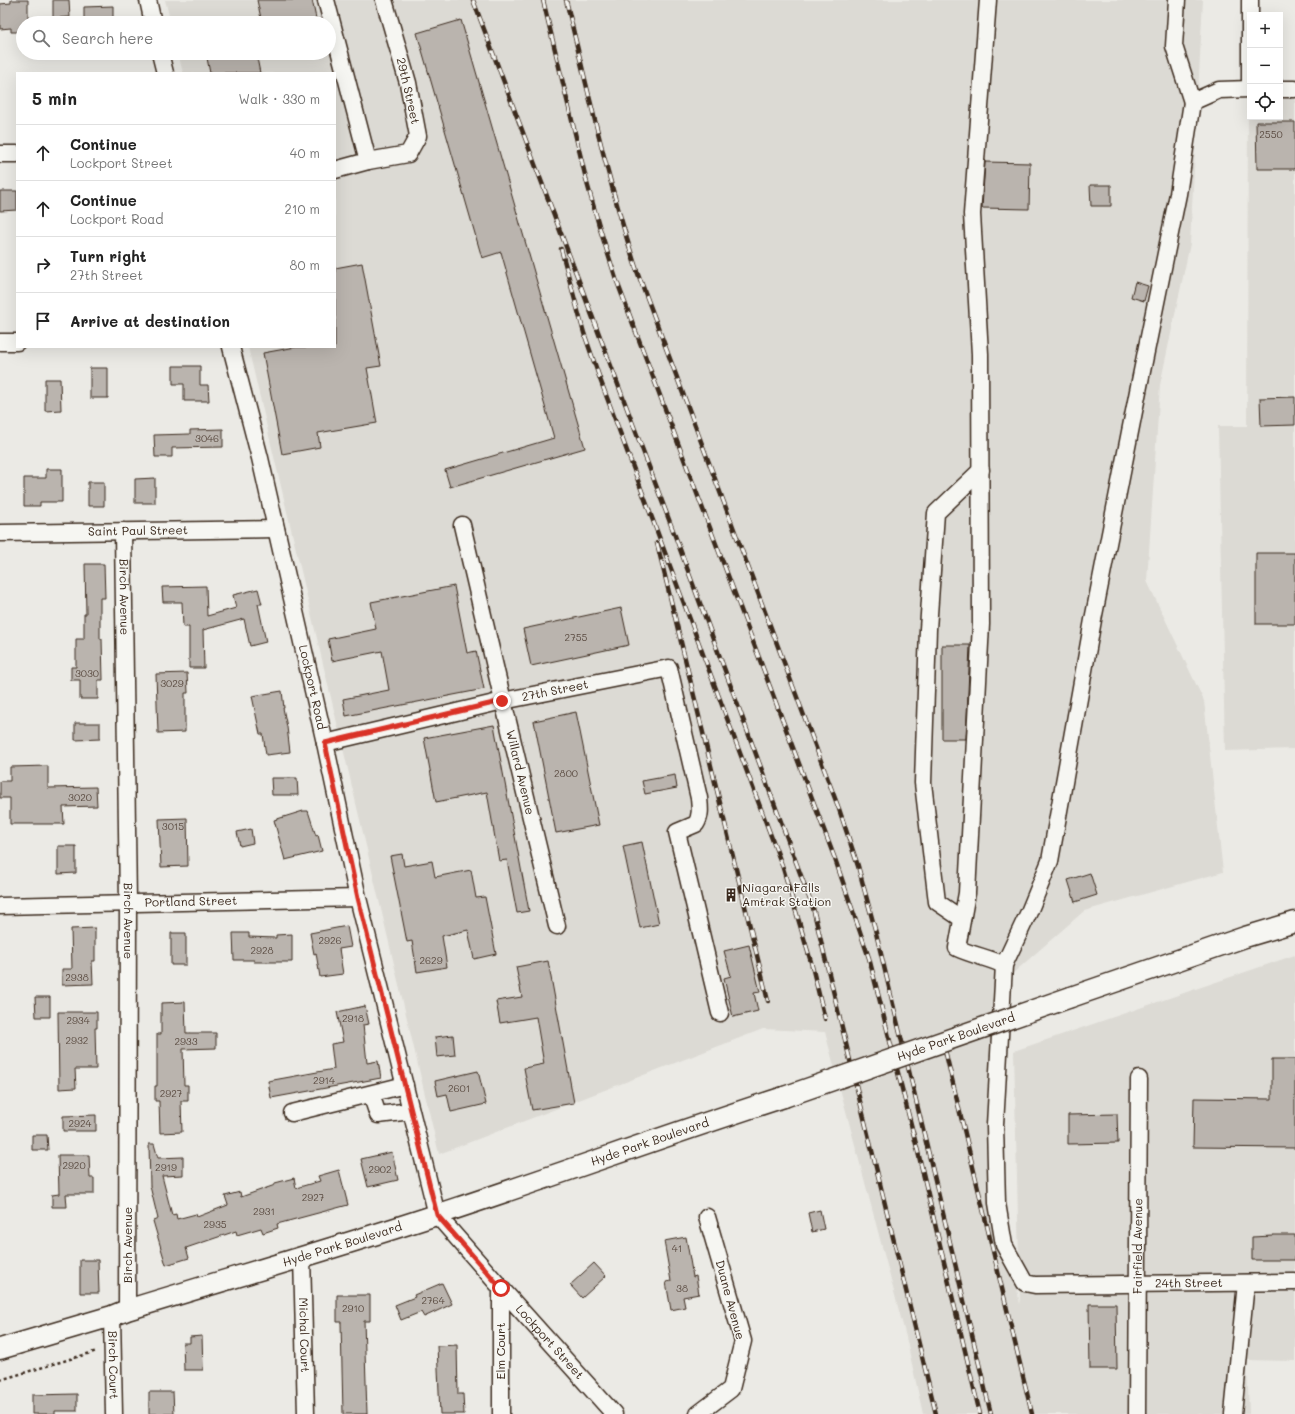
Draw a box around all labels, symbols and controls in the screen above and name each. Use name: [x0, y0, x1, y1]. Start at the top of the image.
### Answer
map controls: [1247, 12, 1283, 120]
button: +: [1247, 12, 1283, 48]
search box: [16, 16, 336, 60]
icon: search: [30, 27, 52, 49]
text: Search here: [62, 28, 153, 48]
button: −: [1247, 48, 1283, 84]
street label: 29th Street: [394, 56, 424, 126]
button: locate: [1247, 84, 1283, 120]
text: 5 min: [32, 87, 77, 109]
text: Walk · 330 m: [239, 90, 320, 107]
house number: 2550: [1259, 127, 1283, 141]
text: Continue: [70, 134, 137, 154]
icon: ahead: [32, 142, 54, 164]
text: 40 m: [290, 144, 320, 161]
text: Lockport Street: [70, 154, 173, 171]
text: Continue: [70, 190, 137, 210]
icon: ahead: [32, 198, 54, 220]
text: 210 m: [284, 200, 320, 217]
text: Lockport Road: [70, 210, 164, 227]
text: Turn right: [70, 246, 147, 266]
icon: right: [32, 254, 54, 276]
text: 80 m: [290, 256, 320, 273]
text: 27th Street: [70, 266, 143, 283]
icon: arrive: [32, 310, 54, 332]
text: Arrive at destination: [70, 311, 230, 331]
house number: 3046: [195, 431, 219, 445]
street label: Saint Paul Street: [88, 521, 188, 539]
street label: Birch Avenue: [116, 559, 133, 635]
house number: 2755: [565, 630, 588, 644]
street label: Lockport Road: [296, 643, 331, 731]
house number: 3030: [75, 666, 99, 680]
street label: 27th Street: [520, 675, 590, 704]
house number: 3029: [160, 676, 184, 690]
route end: [493, 692, 511, 710]
street label: Willard Avenue: [503, 728, 539, 816]
house number: 2800: [554, 766, 578, 780]
house number: 3020: [68, 790, 92, 804]
house number: 3015: [162, 819, 184, 833]
place label: Niagara Falls Amtrak Station: [742, 879, 831, 909]
street label: Birch Avenue: [121, 883, 137, 959]
building icon: Niagara Falls Amtrak Station: [723, 887, 739, 903]
street label: Portland Street: [144, 892, 237, 910]
house number: 2926: [318, 933, 342, 947]
house number: 2928: [250, 943, 274, 957]
house number: 2629: [419, 953, 443, 967]
house number: 2938: [65, 970, 89, 984]
street label: Hyde Park Boulevard: [894, 1008, 1017, 1064]
house number: 2918: [342, 1011, 364, 1025]
house number: 2934: [66, 1013, 90, 1027]
house number: 2932: [66, 1033, 88, 1047]
house number: 2933: [174, 1034, 198, 1048]
house number: 2914: [313, 1073, 335, 1087]
house number: 2601: [448, 1081, 470, 1095]
house number: 2927: [160, 1086, 183, 1100]
street label: Hyde Park Boulevard: [588, 1113, 711, 1169]
house number: 2924: [69, 1116, 92, 1130]
house number: 2920: [62, 1158, 86, 1172]
house number: 2919: [155, 1160, 177, 1174]
house number: 2902: [368, 1162, 392, 1176]
house number: 2927: [302, 1190, 325, 1204]
street label: Fairfield Avenue: [1129, 1198, 1145, 1294]
house number: 2931: [253, 1204, 275, 1218]
street label: Birch Avenue: [119, 1207, 135, 1283]
house number: 2935: [203, 1217, 227, 1231]
street label: Hyde Park Boulevard: [281, 1217, 404, 1270]
house number: 41: [672, 1241, 682, 1255]
street label: Duane Avenue: [713, 1258, 749, 1341]
street label: 24th Street: [1155, 1274, 1223, 1291]
route start: [492, 1279, 510, 1297]
house number: 38: [676, 1281, 688, 1295]
house number: 2764: [421, 1293, 445, 1307]
street label: Michal Court: [296, 1297, 314, 1373]
house number: 2910: [342, 1301, 364, 1315]
street label: Lockport Street: [513, 1301, 588, 1382]
street label: Elm Court: [492, 1323, 508, 1379]
street label: Birch Court: [105, 1331, 123, 1399]

